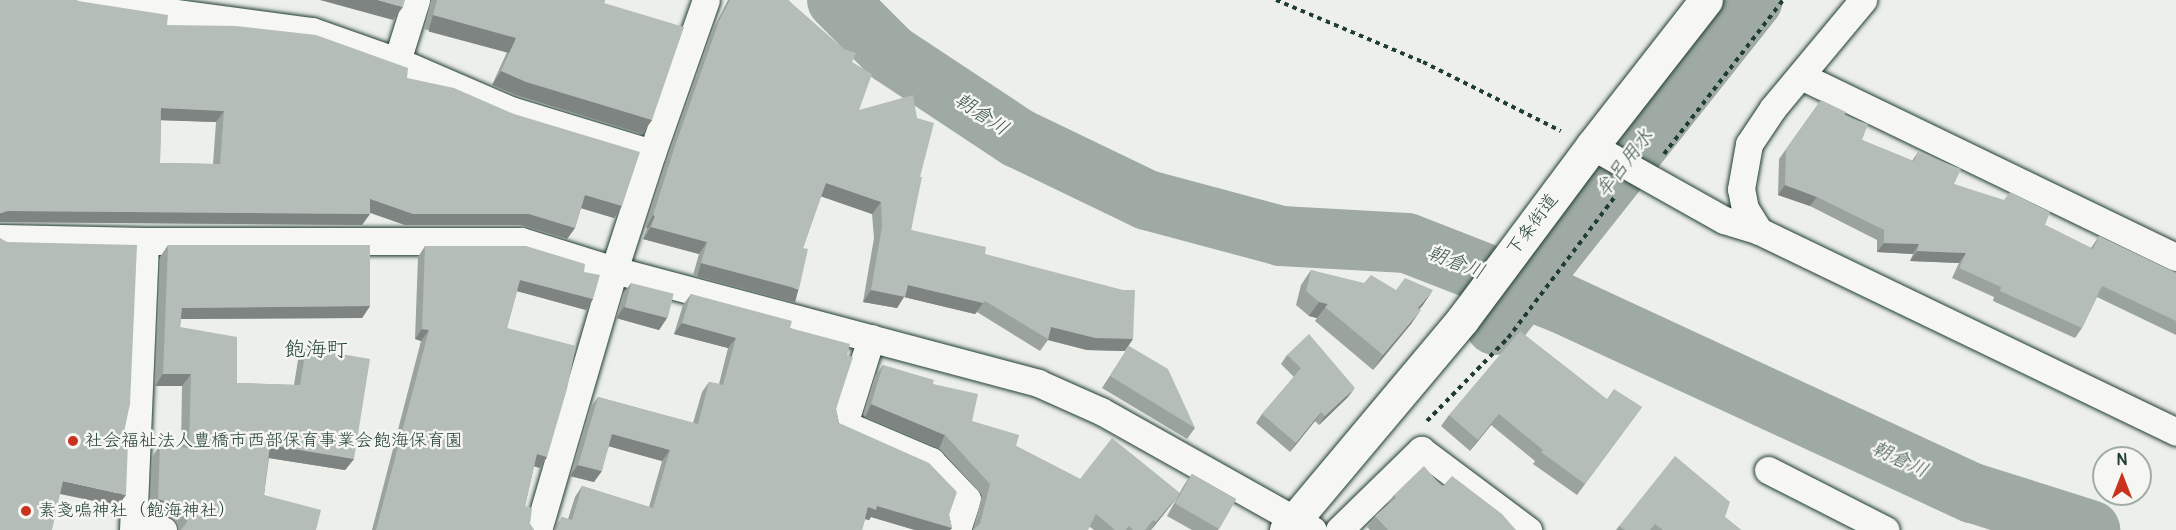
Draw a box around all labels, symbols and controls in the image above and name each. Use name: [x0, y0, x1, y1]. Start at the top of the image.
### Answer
water label: 朝倉川: [950, 88, 1014, 140]
water label: 牟呂用水: [1590, 124, 1658, 202]
street label: 下条街道: [1503, 190, 1563, 260]
water label: 朝倉川: [1424, 240, 1488, 284]
district label: 飽海町: [285, 337, 347, 363]
place label: 社会福祉法人豊橋市西部保育事業会飽海保育園: [85, 430, 463, 452]
marker: 社会福祉法人豊橋市西部保育事業会飽海保育園: [66, 434, 80, 448]
water label: 朝倉川: [1868, 435, 1932, 483]
north arrow: [2092, 446, 2152, 506]
text: N: [2117, 450, 2127, 470]
place label: 素戔嗚神社（飽海神社）: [38, 500, 236, 522]
marker: 素戔嗚神社（飽海神社）: [19, 504, 33, 518]

